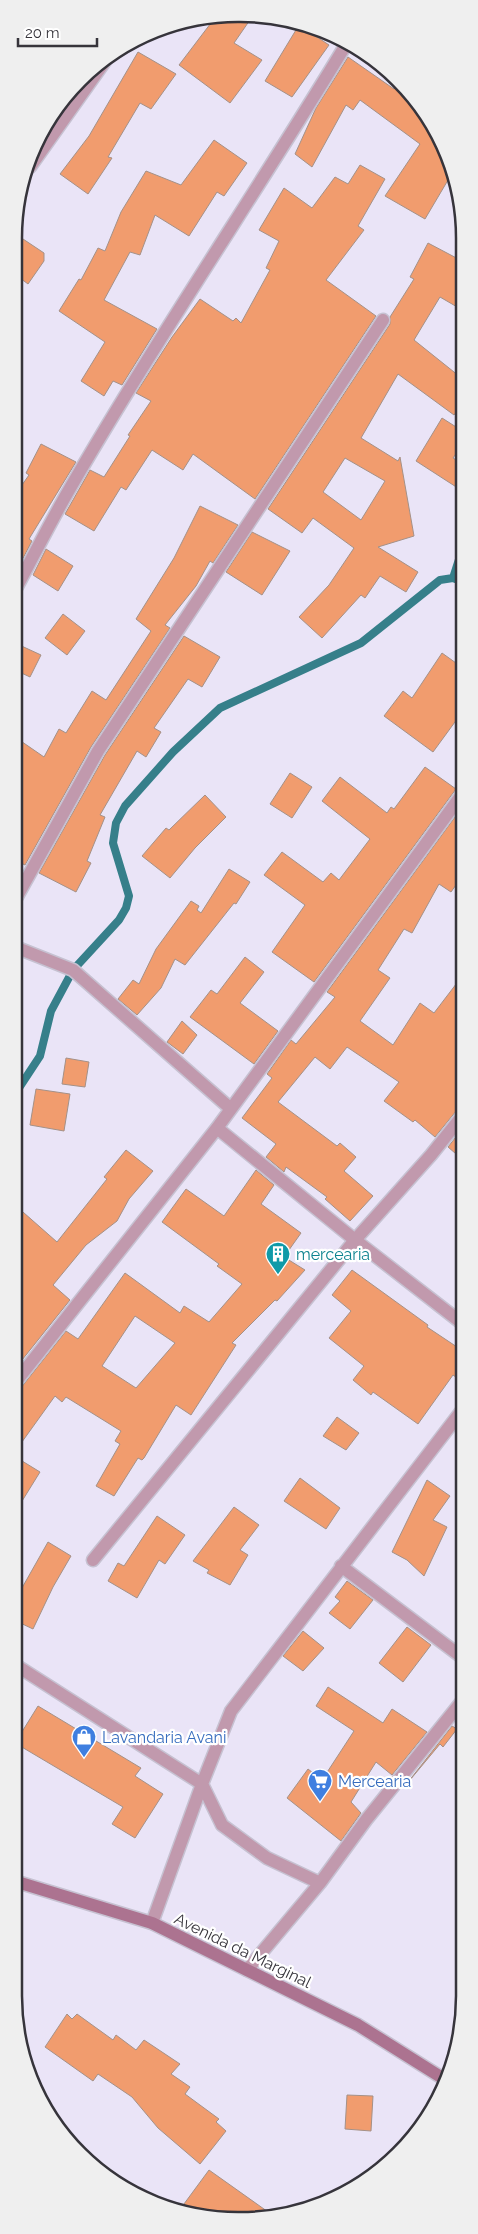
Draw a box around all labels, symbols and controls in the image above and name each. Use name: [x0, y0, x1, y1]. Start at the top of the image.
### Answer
scale bar: [18, 15, 96, 47]
text: 20 m: [25, 24, 60, 42]
building icon: mercearia: [265, 1241, 291, 1275]
place label: mercearia: [296, 1245, 370, 1264]
shop icon: Lavandaria Avani: [71, 1724, 97, 1758]
place label: Lavandaria Avani: [102, 1728, 226, 1747]
supermarket icon: Mercearia: [307, 1768, 333, 1802]
place label: Mercearia: [338, 1772, 411, 1791]
street label: Avenida da Marginal: [171, 1909, 315, 1992]

